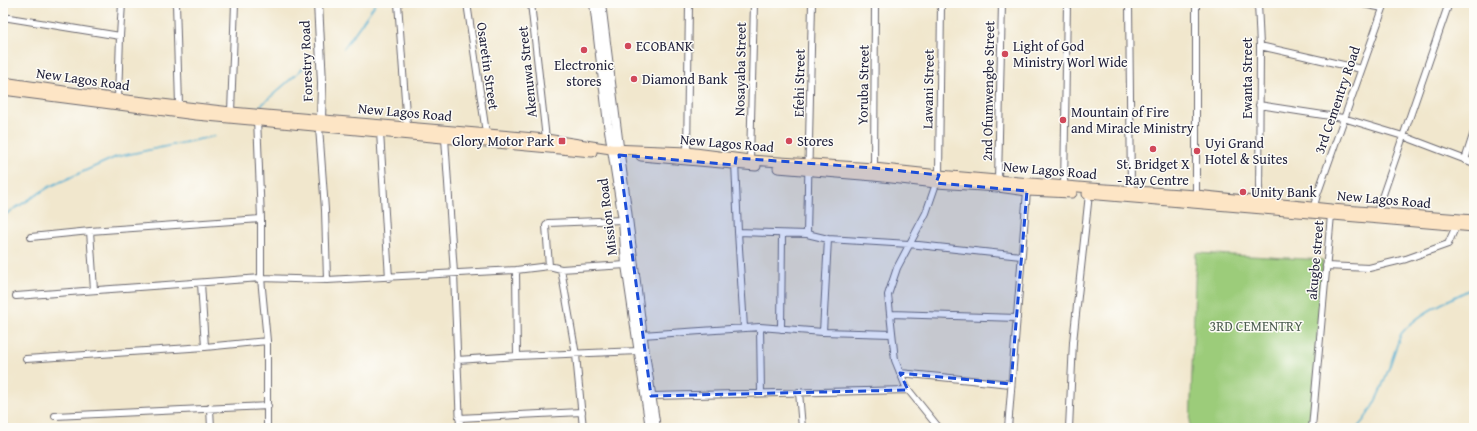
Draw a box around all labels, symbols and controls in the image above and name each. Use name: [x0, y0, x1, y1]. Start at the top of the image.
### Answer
street label: Forestry Road: [295, 20, 317, 102]
street label: Osaretin Street: [472, 21, 504, 111]
street label: 2nd Ofumwengbe Street: [977, 21, 999, 161]
street label: Nosayaba Street: [729, 22, 751, 116]
street label: Akenuwa Street: [512, 25, 542, 119]
place label: ECOBANK: [636, 36, 694, 56]
place label: Light of God Ministry Worl Wide: [1013, 36, 1128, 72]
street label: Ewanta Street: [1237, 37, 1257, 119]
marker: ECOBANK: [623, 41, 633, 51]
street label: 3rd Cementry Road: [1309, 43, 1365, 157]
marker: Electronic stores: [579, 45, 589, 55]
street label: Yoruba Street: [852, 45, 874, 125]
street label: Efehi Street: [788, 49, 810, 117]
street label: Lawani Street: [917, 49, 939, 129]
marker: Light of God Ministry Worl Wide: [1000, 49, 1010, 59]
place label: Electronic stores: [554, 55, 614, 91]
street label: New Lagos Road: [35, 63, 132, 96]
place label: Diamond Bank: [642, 69, 728, 89]
marker: Diamond Bank: [629, 74, 639, 84]
street label: New Lagos Road: [357, 98, 453, 126]
place label: Mountain of Fire and Miracle Ministry: [1071, 102, 1194, 138]
marker: Mountain of Fire and Miracle Ministry: [1058, 115, 1068, 125]
street label: New Lagos Road: [679, 129, 775, 157]
place label: Glory Motor Park: [452, 131, 555, 151]
place label: Stores: [797, 131, 834, 151]
place label: Uyi Grand Hotel & Suites: [1205, 133, 1288, 169]
marker: Glory Motor Park: [557, 136, 567, 146]
marker: Stores: [784, 136, 794, 146]
marker: St. Bridget X - Ray Centre: [1148, 144, 1158, 154]
marker: Uyi Grand Hotel & Suites: [1192, 146, 1202, 156]
place label: St. Bridget X - Ray Centre: [1116, 154, 1190, 190]
street label: New Lagos Road: [1002, 156, 1098, 184]
street label: Mission Road: [592, 177, 622, 257]
place label: Unity Bank: [1251, 182, 1317, 202]
street label: New Lagos Road: [1336, 185, 1432, 213]
marker: Unity Bank: [1238, 187, 1248, 197]
street label: akugbe street: [1302, 220, 1328, 300]
park label: 3RD CEMENTRY: [1209, 316, 1303, 336]

